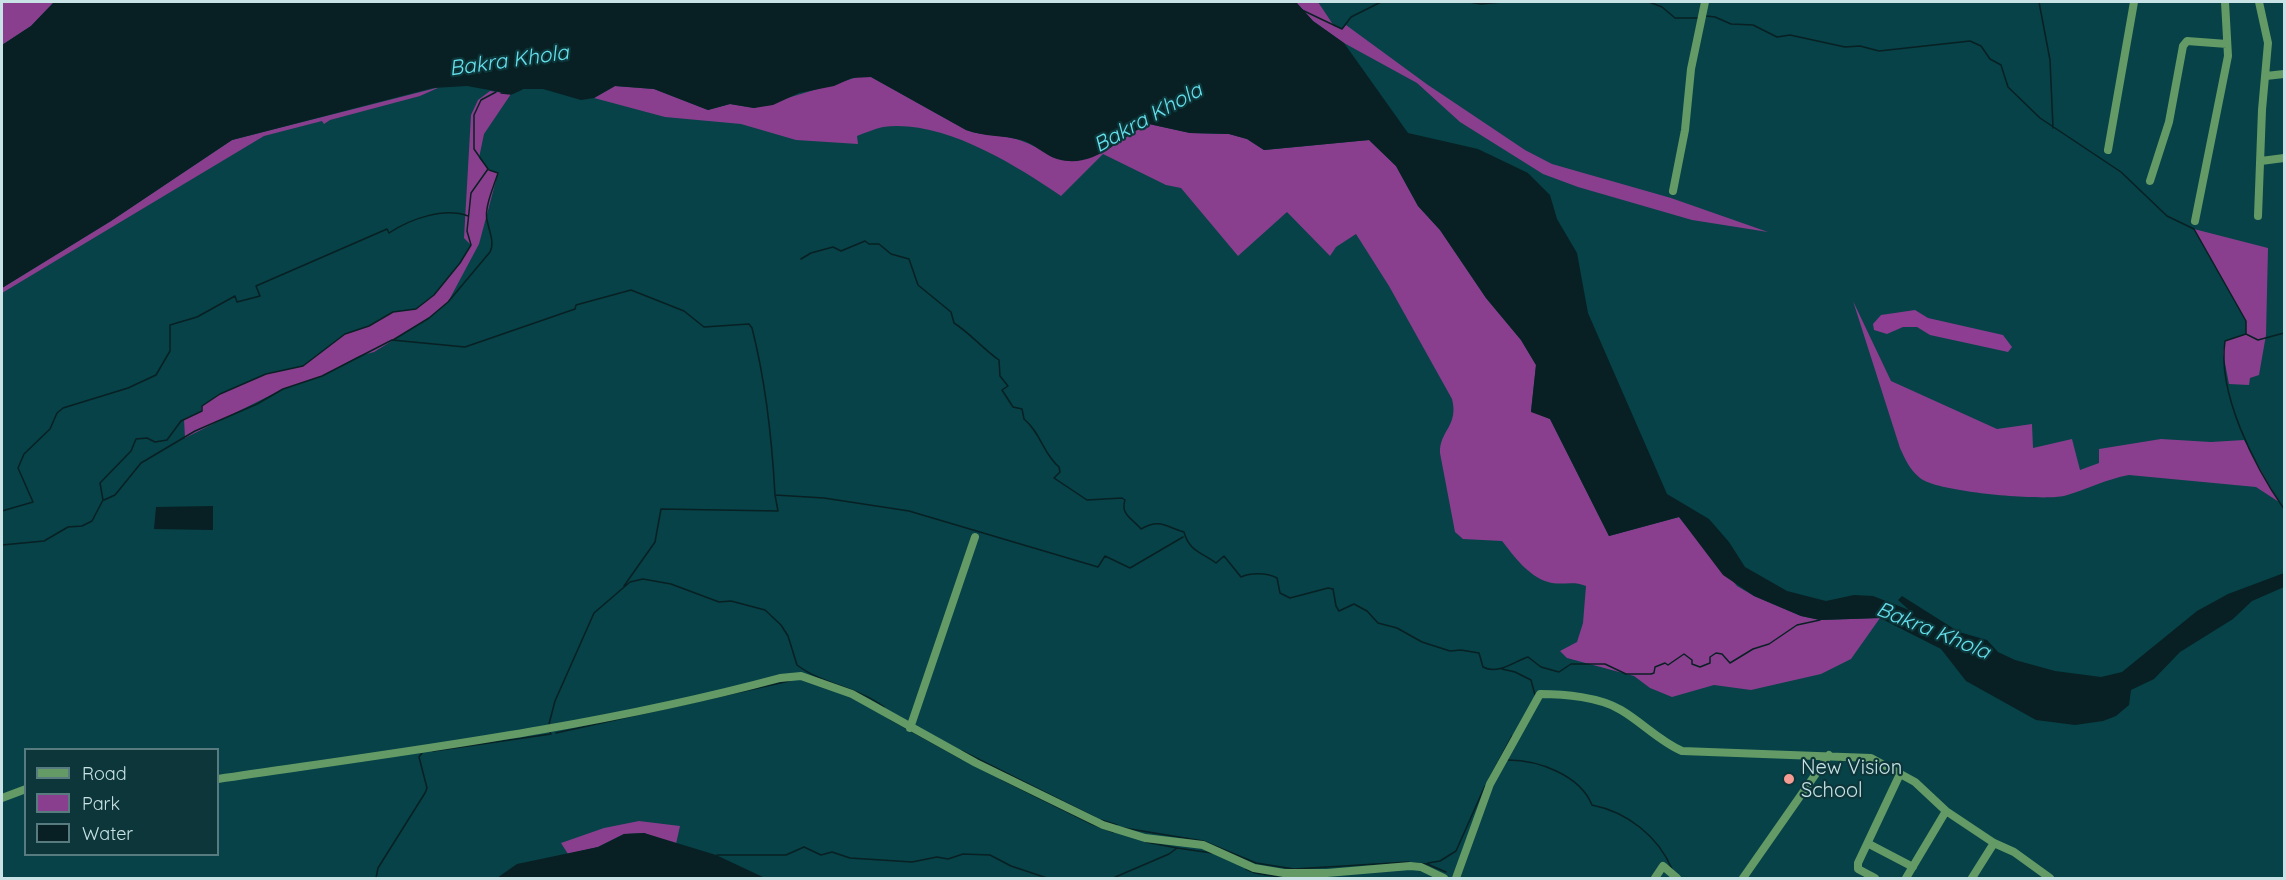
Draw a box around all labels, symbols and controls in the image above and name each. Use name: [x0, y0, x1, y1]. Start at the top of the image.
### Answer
water label: Bakra Khola: [448, 40, 570, 82]
water label: Bakra Khola: [1089, 78, 1207, 158]
water label: Bakra Khola: [1873, 597, 1993, 665]
legend: [24, 748, 219, 856]
place label: New Vision School: [1801, 756, 1902, 803]
text: Road: [82, 762, 127, 785]
marker: New Vision School: [1782, 772, 1796, 786]
text: Park: [82, 792, 120, 815]
text: Water: [82, 822, 133, 845]

